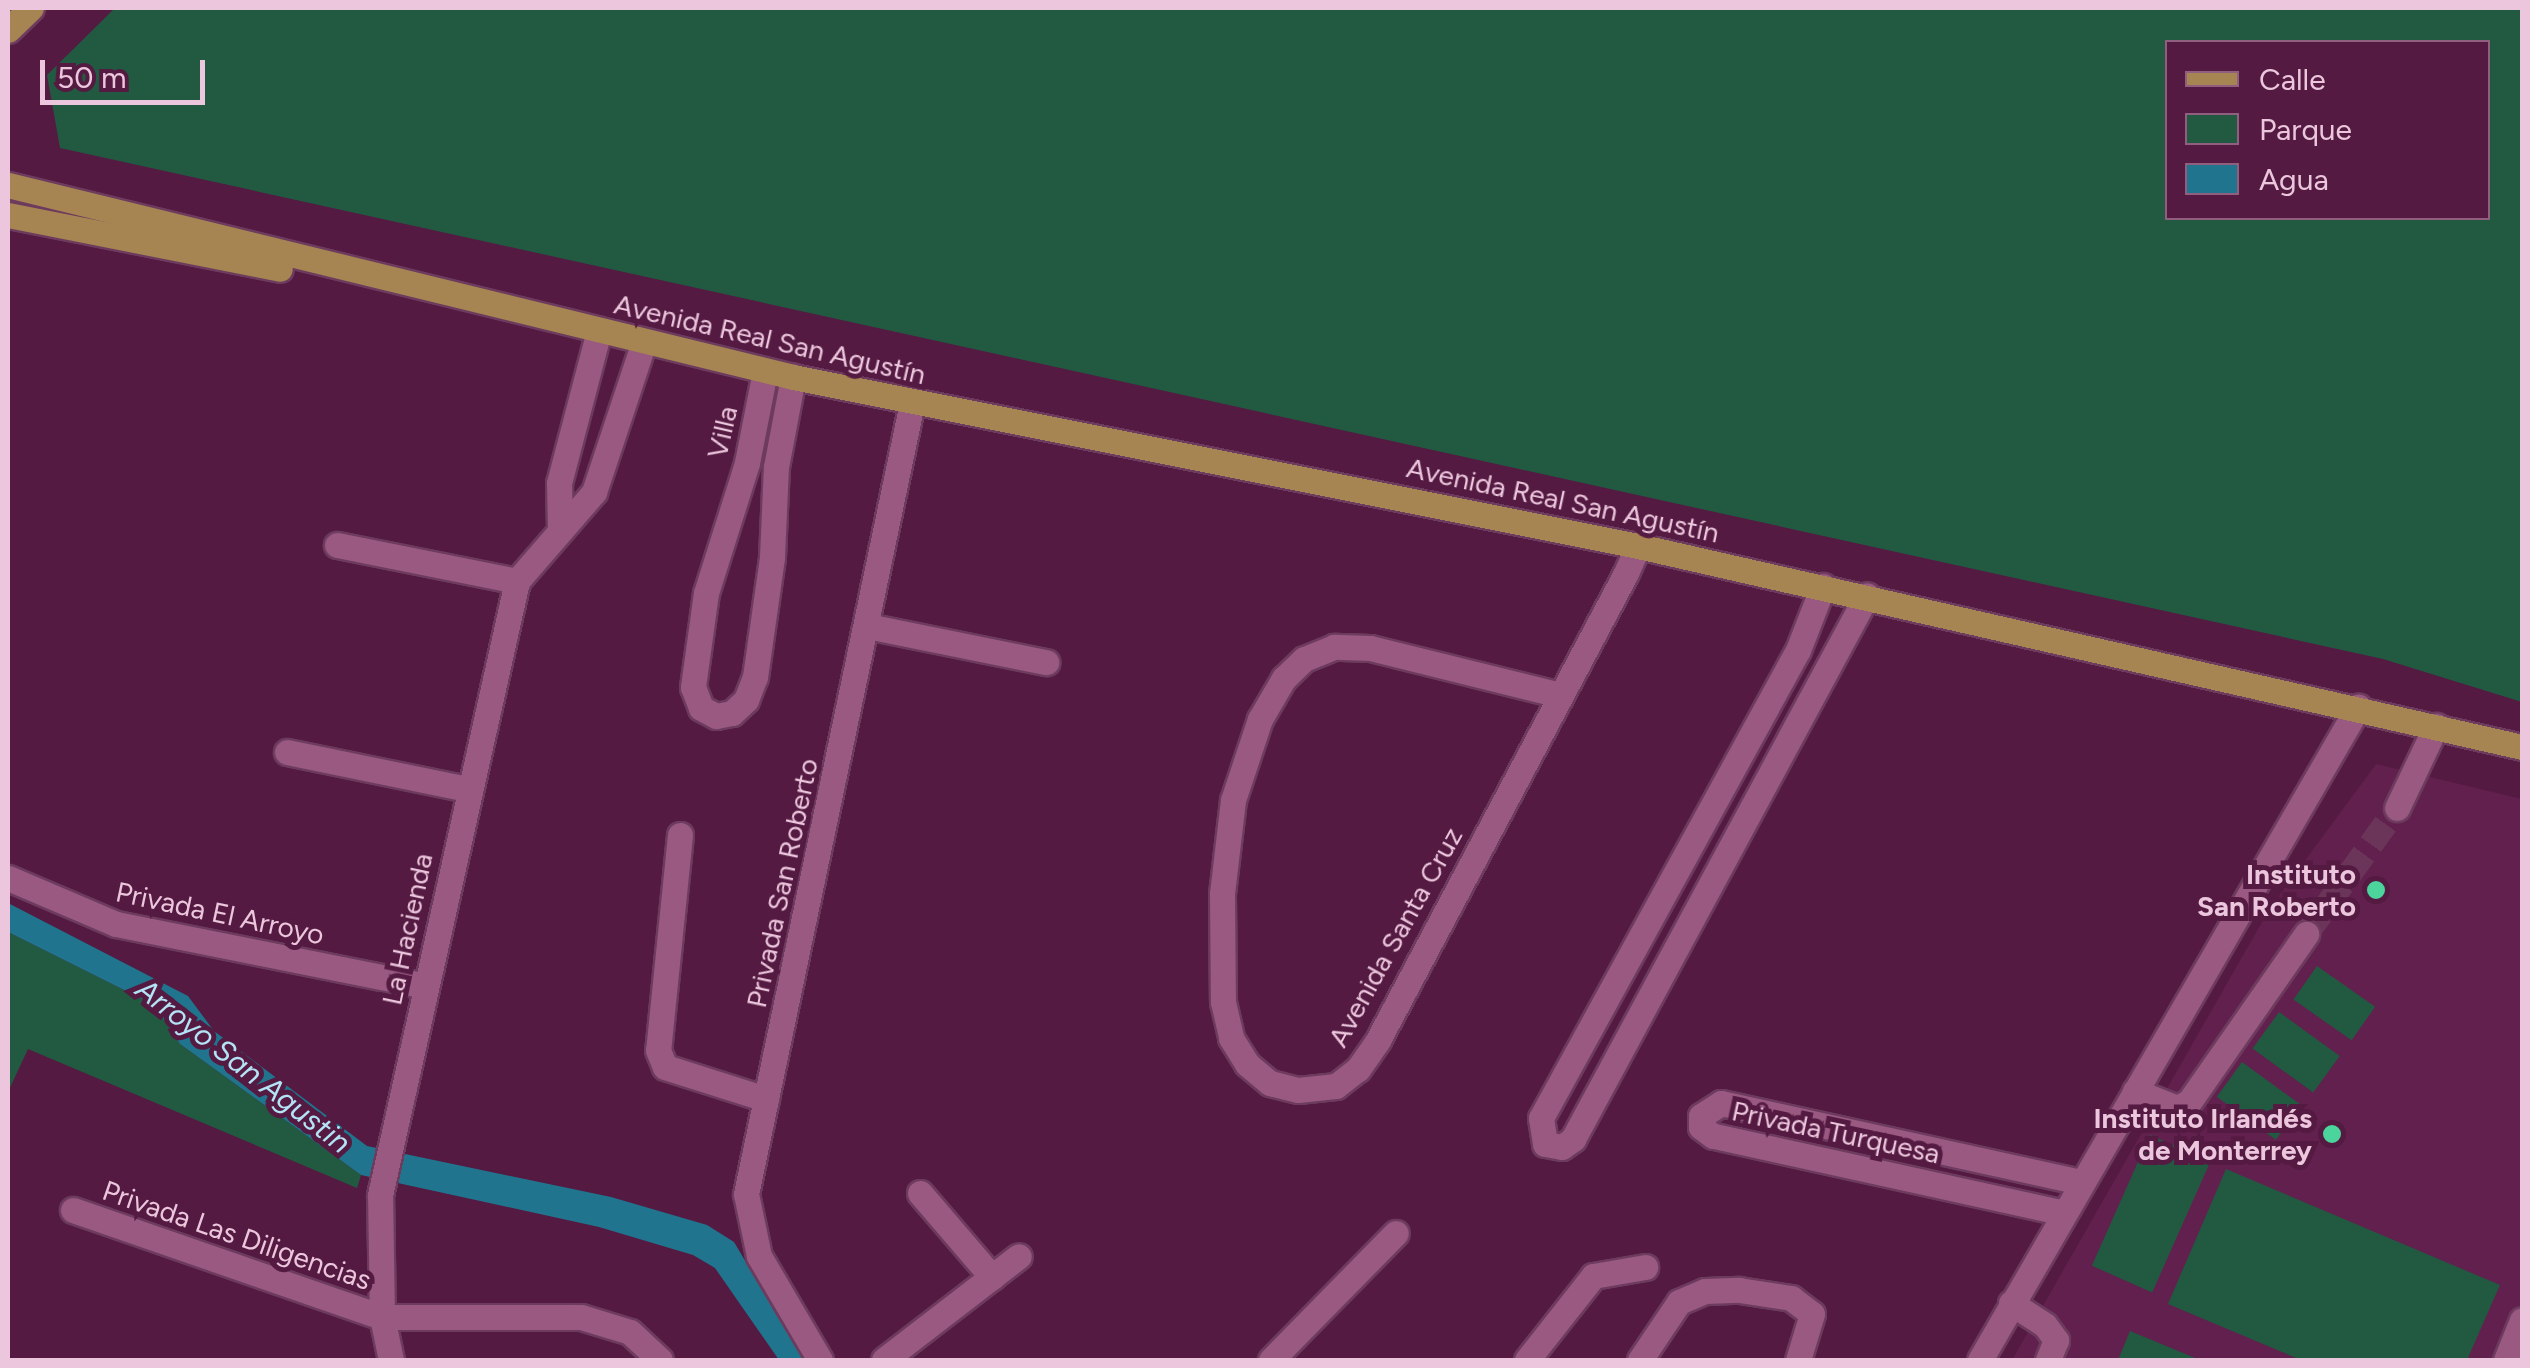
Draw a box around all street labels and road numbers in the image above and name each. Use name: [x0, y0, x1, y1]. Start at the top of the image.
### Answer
street label: Avenida Real San Agustín: [611, 287, 929, 391]
street label: Villa: [700, 403, 744, 461]
street label: Avenida Real San Agustín: [1404, 450, 1722, 550]
street label: Privada San Roberto: [739, 755, 825, 1011]
street label: Avenida Santa Cruz: [1321, 821, 1469, 1053]
street label: La Hacienda: [375, 850, 439, 1008]
street label: Privada El Arroyo: [113, 875, 327, 951]
street label: Privada Turquesa: [1729, 1094, 1943, 1170]
street label: Privada Las Diligencias: [98, 1173, 376, 1297]

